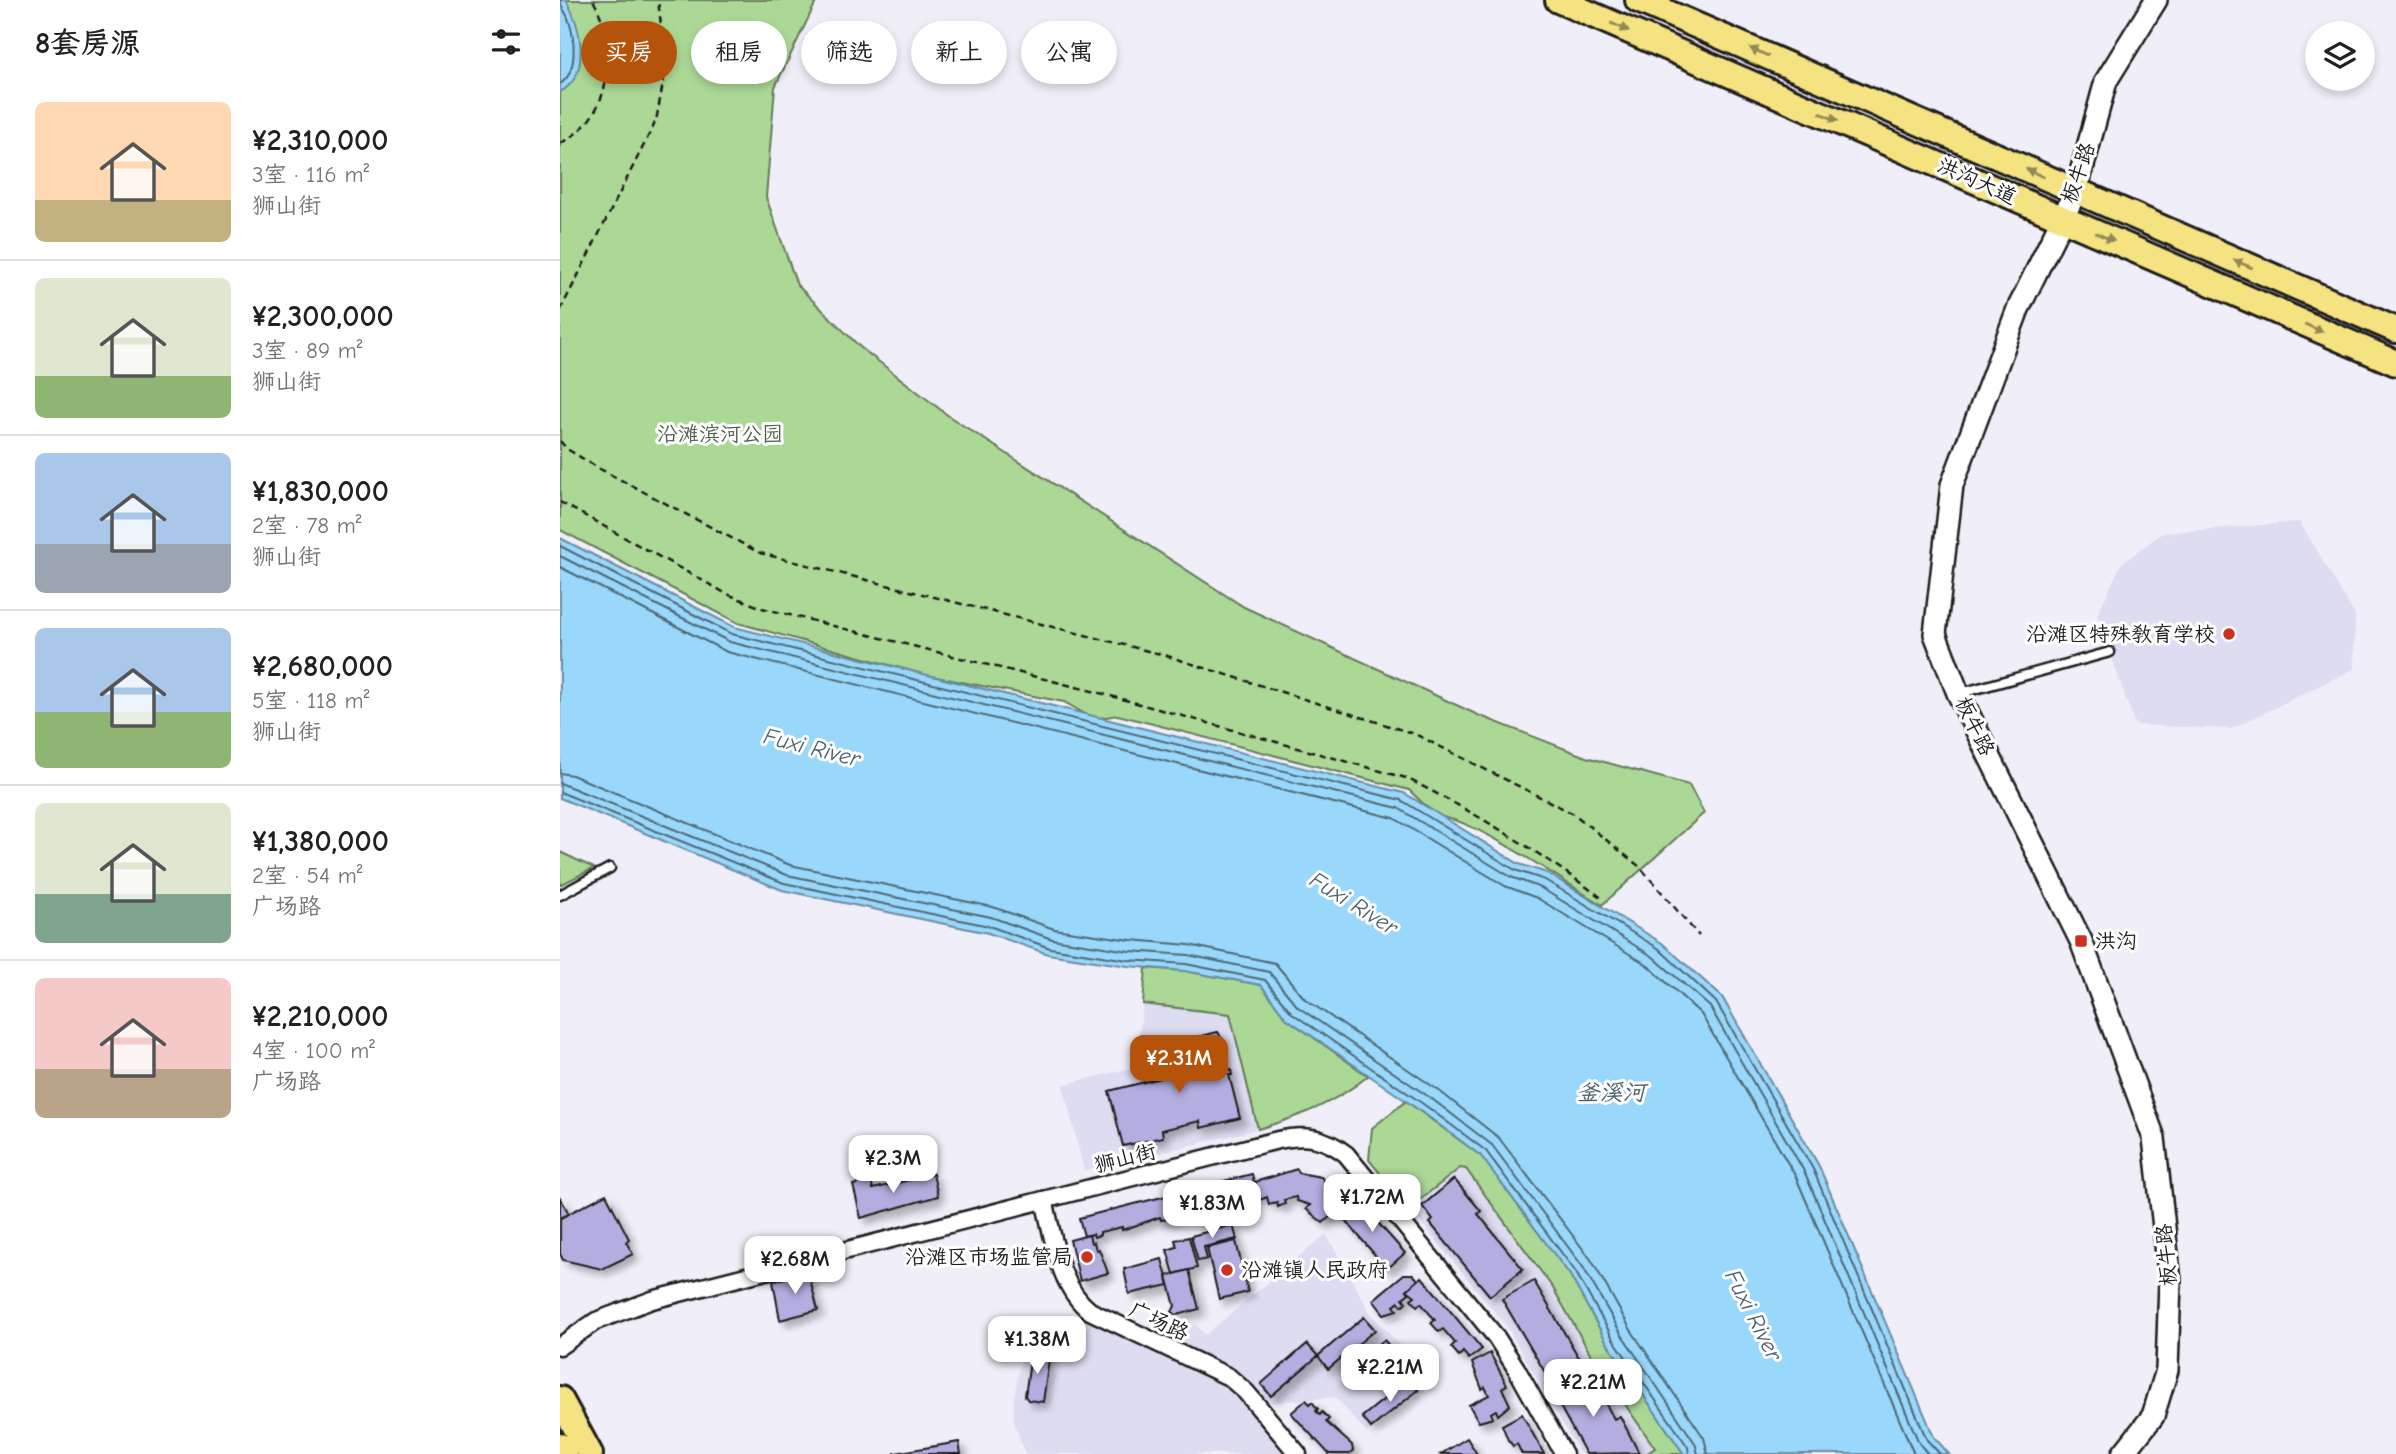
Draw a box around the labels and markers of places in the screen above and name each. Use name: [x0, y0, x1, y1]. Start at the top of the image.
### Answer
place label: 沿滩区特殊教育学校: [2026, 622, 2215, 646]
marker: 沿滩区特殊教育学校: [2221, 626, 2237, 642]
place label: 洪沟: [2095, 929, 2137, 953]
marker: 洪沟: [2073, 933, 2089, 949]
pin: ¥2.31M: [1122, 1036, 1236, 1095]
pin: ¥2.3M: [844, 1136, 942, 1195]
pin: ¥1.72M: [1315, 1174, 1429, 1234]
pin: ¥1.83M: [1155, 1180, 1269, 1240]
pin: ¥2.68M: [738, 1236, 852, 1296]
place label: 沿滩区市场监管局: [905, 1245, 1073, 1269]
marker: 沿滩区市场监管局: [1079, 1249, 1095, 1265]
place label: 沿滩镇人民政府: [1241, 1258, 1388, 1282]
marker: 沿滩镇人民政府: [1219, 1262, 1235, 1278]
pin: ¥1.38M: [980, 1316, 1094, 1376]
pin: ¥2.21M: [1333, 1344, 1447, 1404]
pin: ¥2.21M: [1536, 1360, 1650, 1419]

